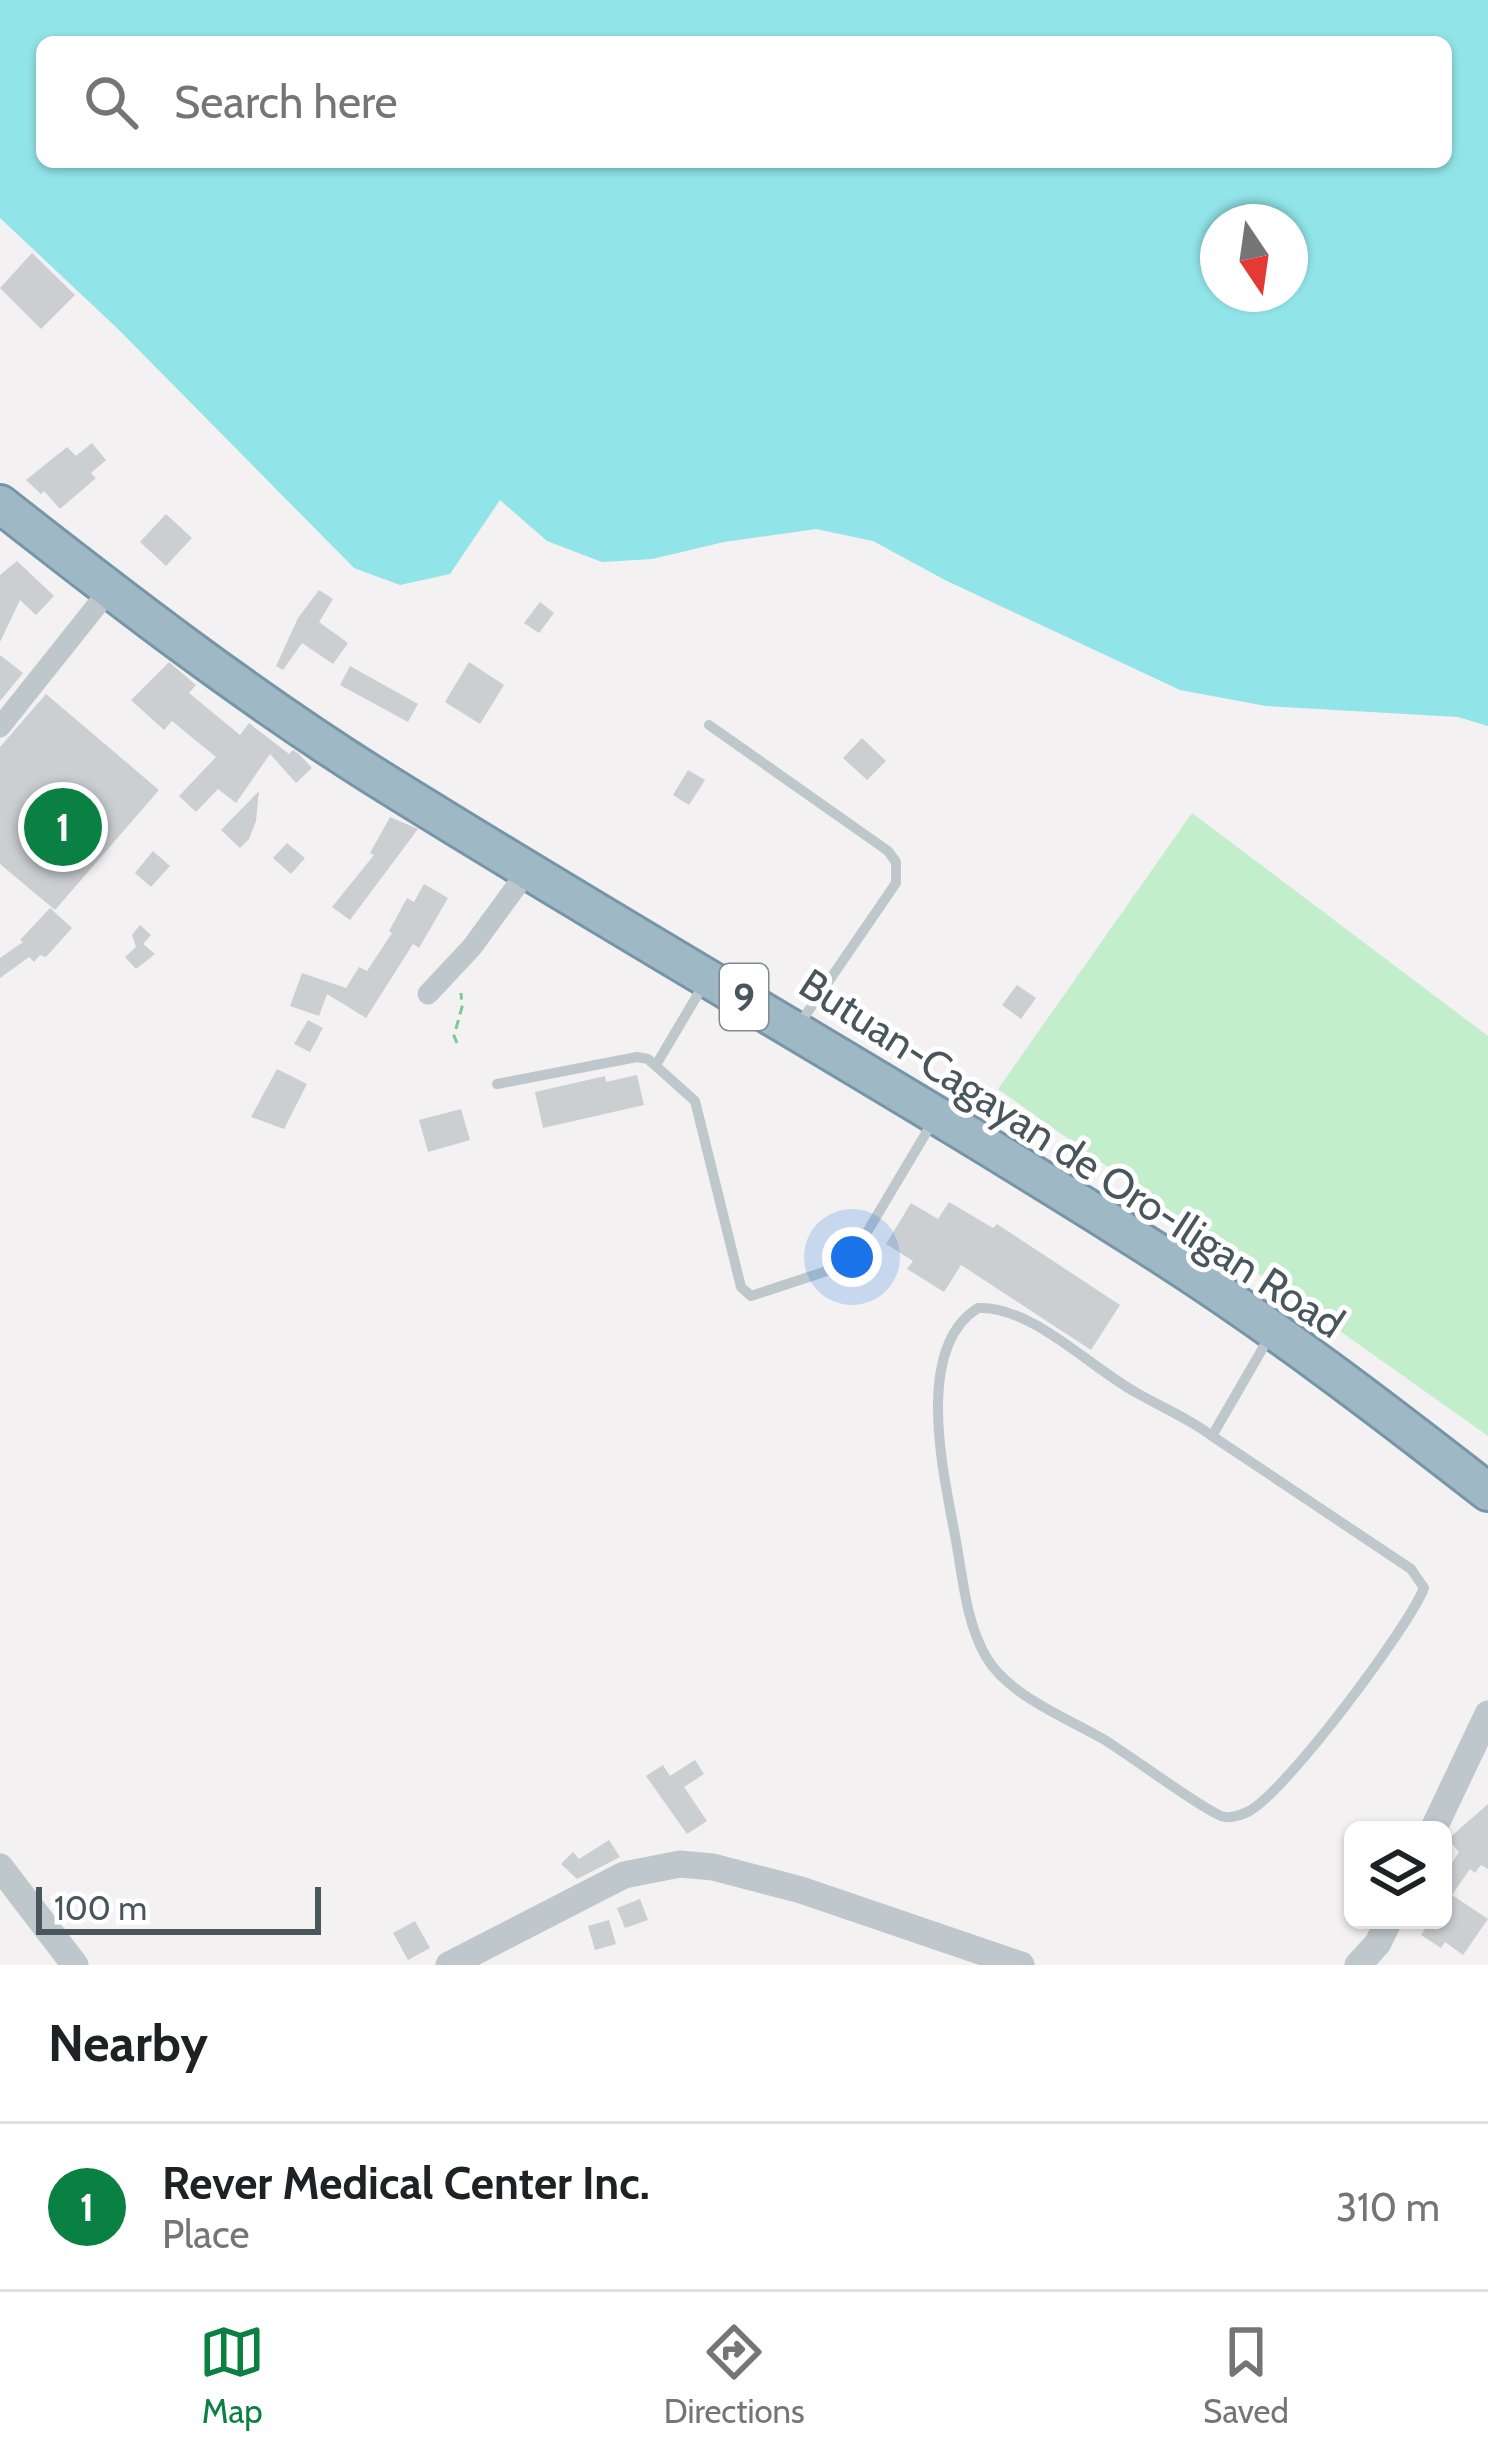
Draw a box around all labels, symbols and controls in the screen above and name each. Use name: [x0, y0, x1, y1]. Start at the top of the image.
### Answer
search box: [36, 36, 1452, 168]
icon: search: [78, 69, 144, 135]
text: Search here: [174, 75, 398, 129]
north arrow: [1200, 204, 1308, 312]
pin: 1: [24, 782, 102, 872]
street label: Butuan-Cagayan de Oro-Iligan Road: [790, 957, 1354, 1349]
road number: 9: [720, 964, 768, 1030]
your location: [822, 1227, 882, 1287]
map controls: [1344, 1821, 1452, 1929]
button: layers: [1344, 1821, 1452, 1929]
scale bar: [36, 1881, 321, 1934]
text: 100 m: [54, 1888, 147, 1928]
text: Nearby: [48, 2012, 208, 2074]
text: Rever Medical Center Inc.: [162, 2156, 650, 2210]
text: 1: [80, 2183, 94, 2231]
text: 310 m: [1336, 2183, 1440, 2231]
text: Place: [162, 2210, 249, 2258]
tab: Map: [199, 2319, 265, 2431]
tab: Directions: [664, 2319, 805, 2431]
tab: Saved: [1203, 2319, 1289, 2431]

